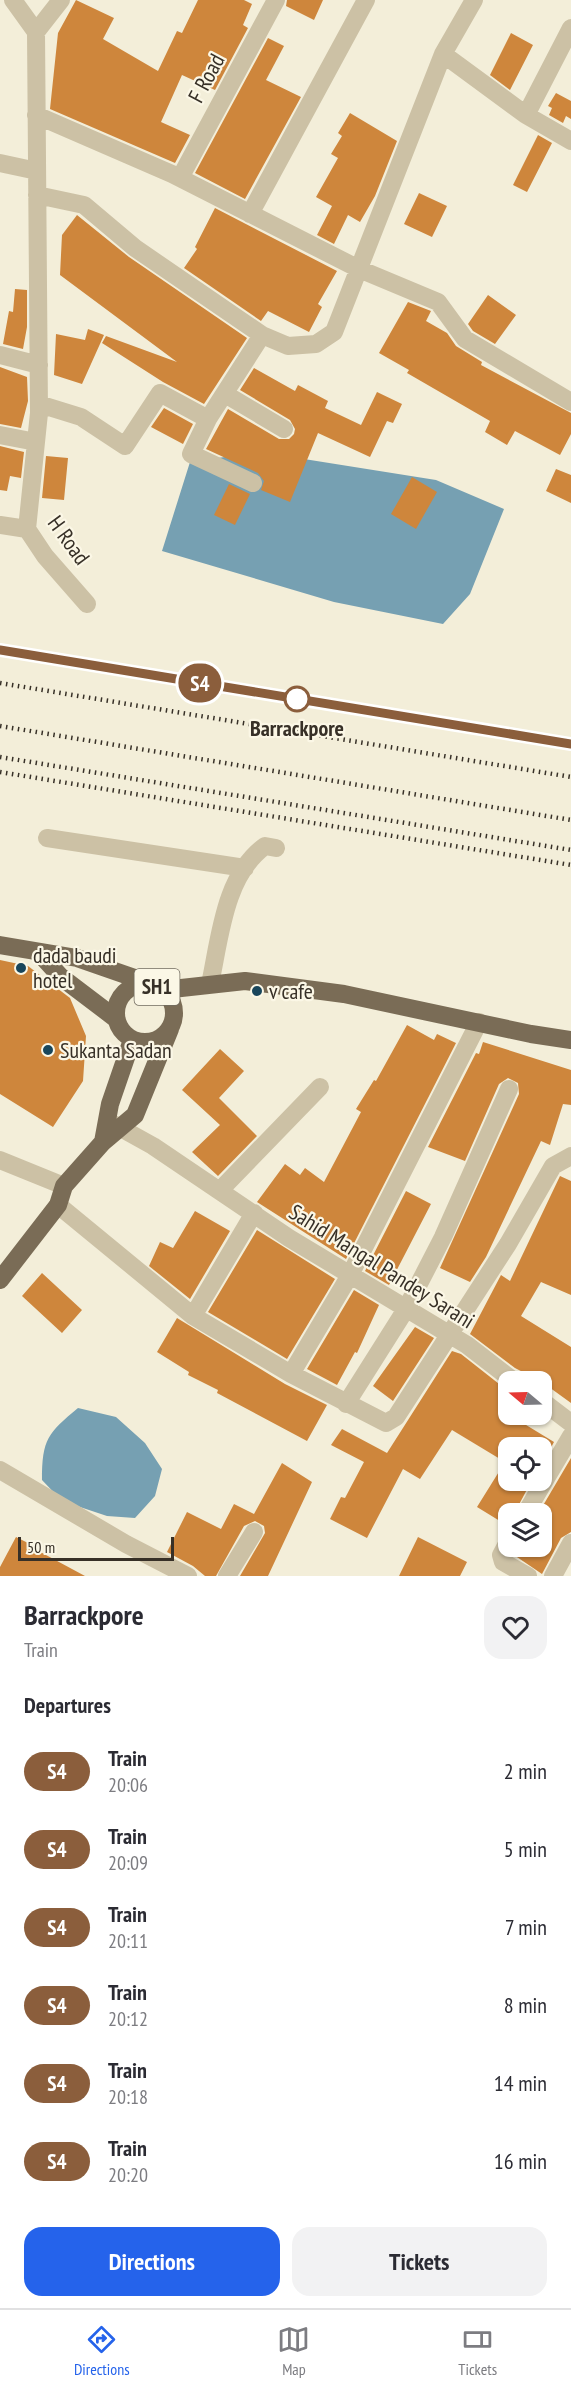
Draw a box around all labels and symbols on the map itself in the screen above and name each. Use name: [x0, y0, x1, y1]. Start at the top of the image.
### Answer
street label: F Road: [182, 49, 230, 107]
street label: H Road: [42, 510, 96, 570]
line badge: S4: [173, 664, 227, 702]
marker: Barrackpore: [284, 686, 310, 712]
place label: Barrackpore: [250, 714, 344, 742]
place label: dada baudi hotel: [33, 941, 117, 994]
marker: dada baudi hotel: [14, 961, 28, 975]
road number: SH1: [134, 969, 180, 1005]
place label: v cafe: [269, 977, 313, 1005]
marker: v cafe: [250, 984, 264, 998]
place label: Sukanta Sadan: [60, 1036, 172, 1064]
marker: Sukanta Sadan: [41, 1043, 55, 1057]
street label: Sahid Mangal Pandey Sarani: [284, 1198, 480, 1334]
north arrow: [498, 1371, 552, 1425]
scale bar: [18, 1534, 174, 1562]

